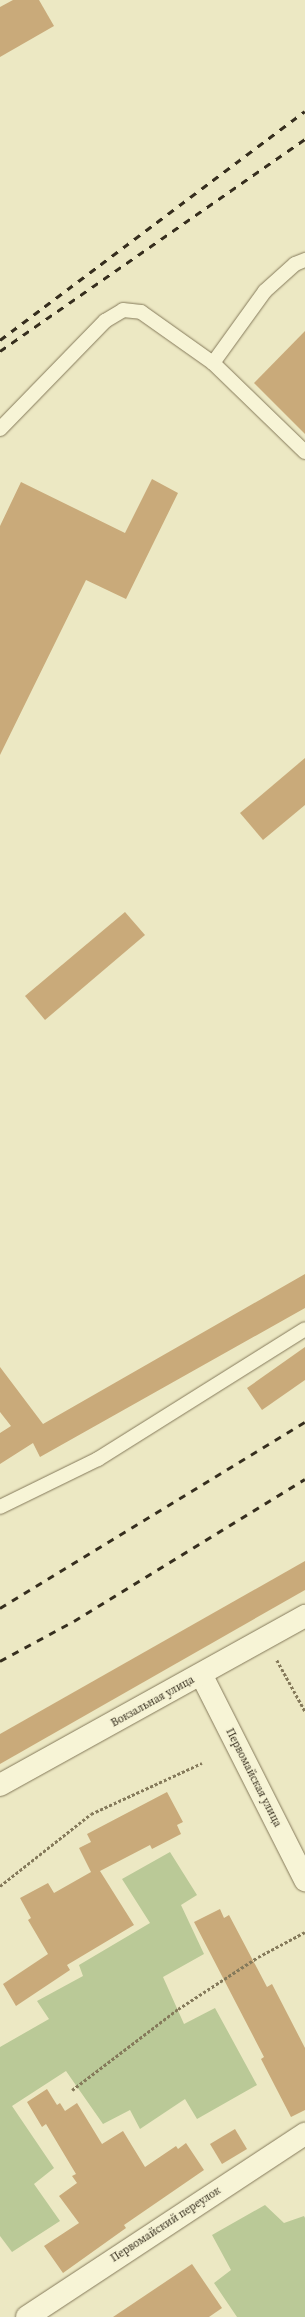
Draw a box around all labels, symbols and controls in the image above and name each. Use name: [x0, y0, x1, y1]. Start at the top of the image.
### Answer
street label: Вокзальная улица: [109, 1674, 197, 1730]
street label: Первомайская улица: [222, 1726, 284, 1830]
street label: Первомайский переулок: [109, 2184, 223, 2266]

